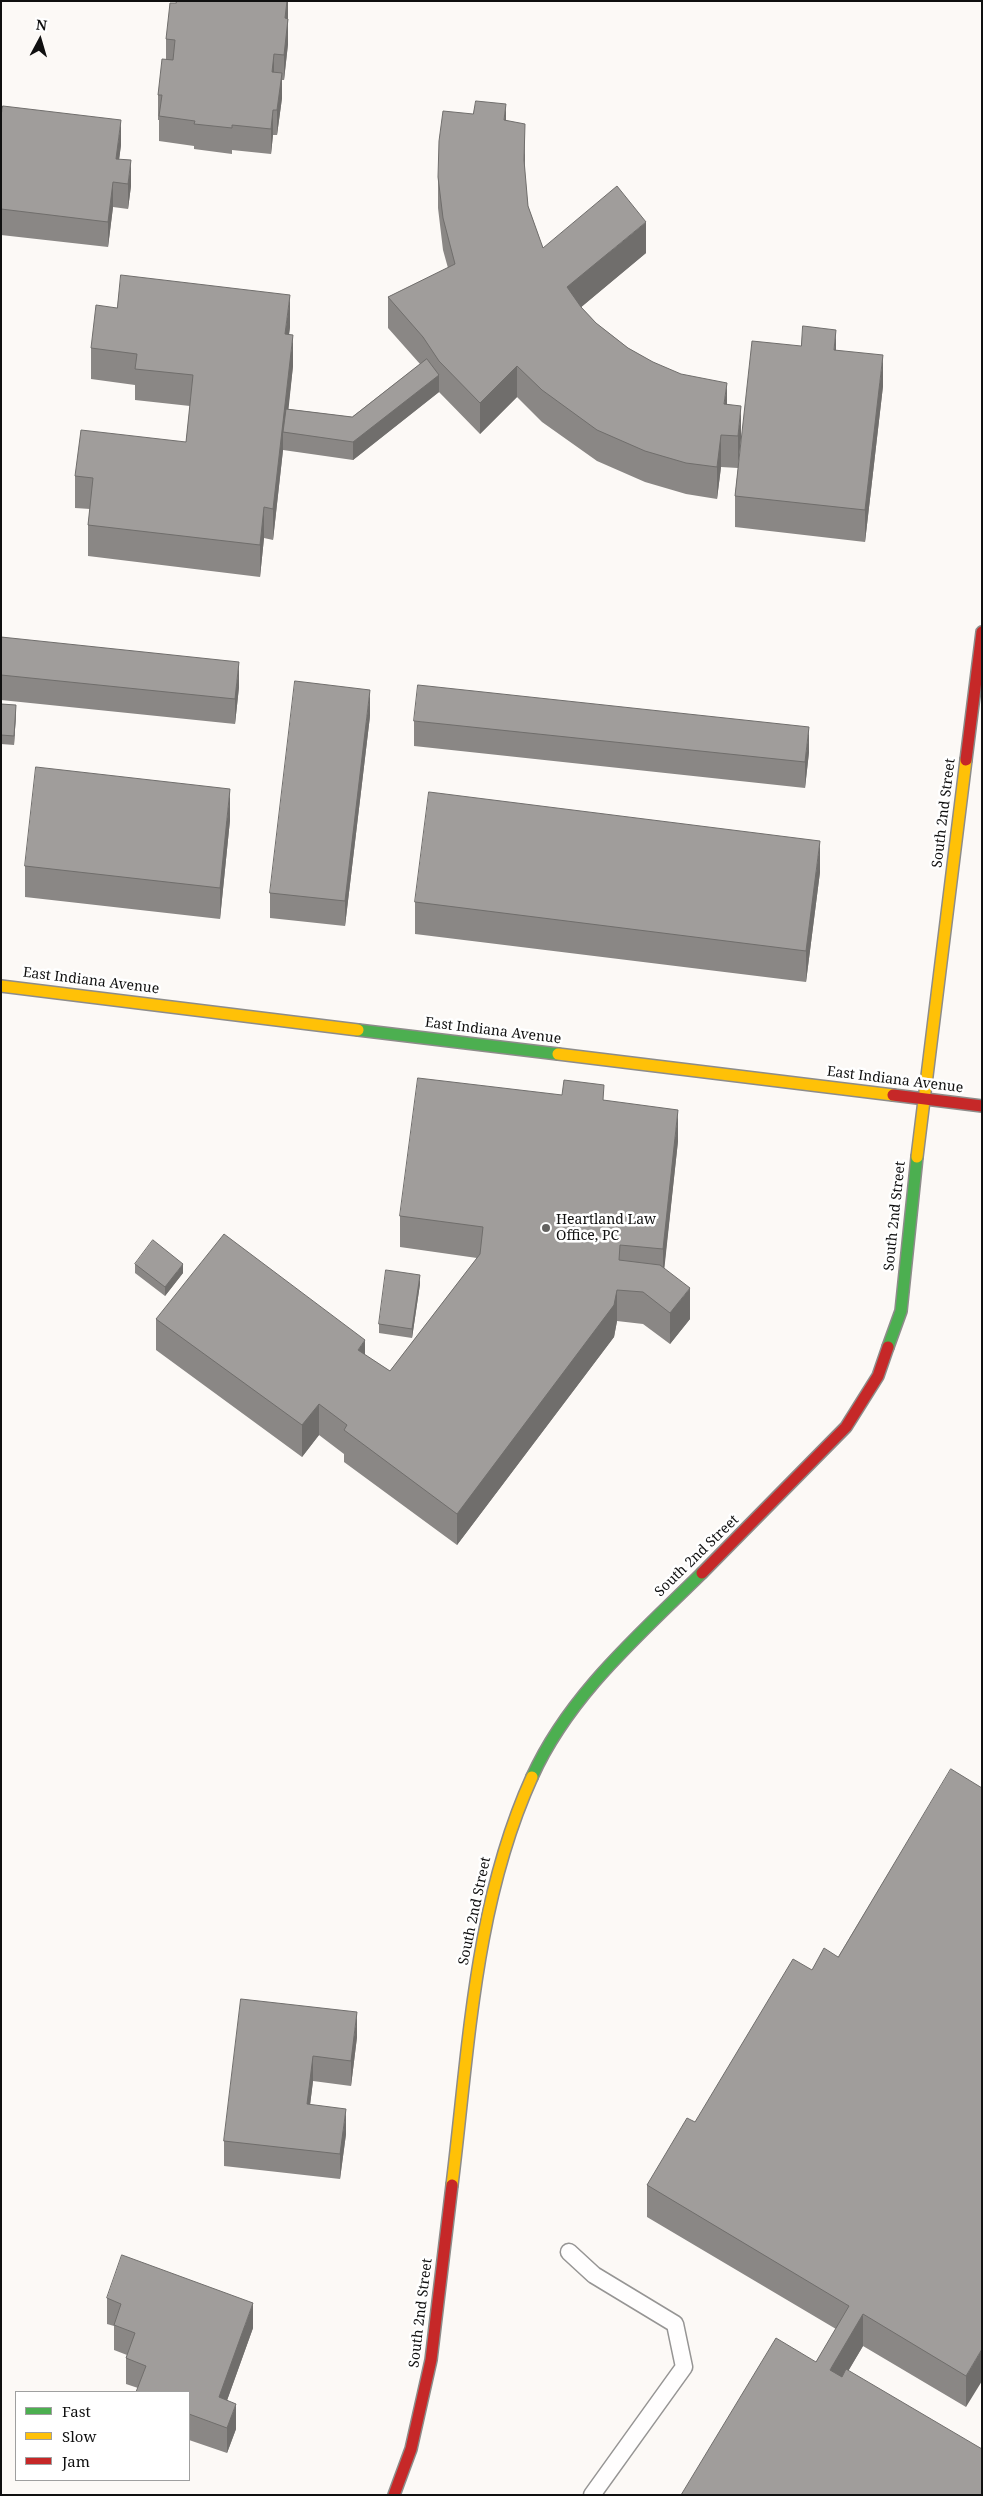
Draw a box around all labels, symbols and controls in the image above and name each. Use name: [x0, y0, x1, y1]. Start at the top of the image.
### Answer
north arrow: [15, 15, 65, 65]
text: N: [35, 15, 48, 35]
street label: South 2nd Street: [929, 757, 959, 869]
street label: East Indiana Avenue: [22, 964, 160, 998]
street label: East Indiana Avenue: [424, 1014, 562, 1048]
street label: East Indiana Avenue: [826, 1063, 964, 1097]
street label: South 2nd Street: [881, 1160, 909, 1272]
place label: Heartland Law Office, PC: [556, 1212, 656, 1244]
marker: Heartland Law Office, PC: [540, 1222, 552, 1234]
street label: South 2nd Street: [652, 1512, 742, 1600]
street label: South 2nd Street: [455, 1855, 495, 1967]
street label: South 2nd Street: [406, 2257, 436, 2369]
legend: [15, 2391, 190, 2481]
text: Fast: [62, 2401, 91, 2421]
text: Slow: [62, 2426, 96, 2446]
text: Jam: [62, 2451, 90, 2471]

